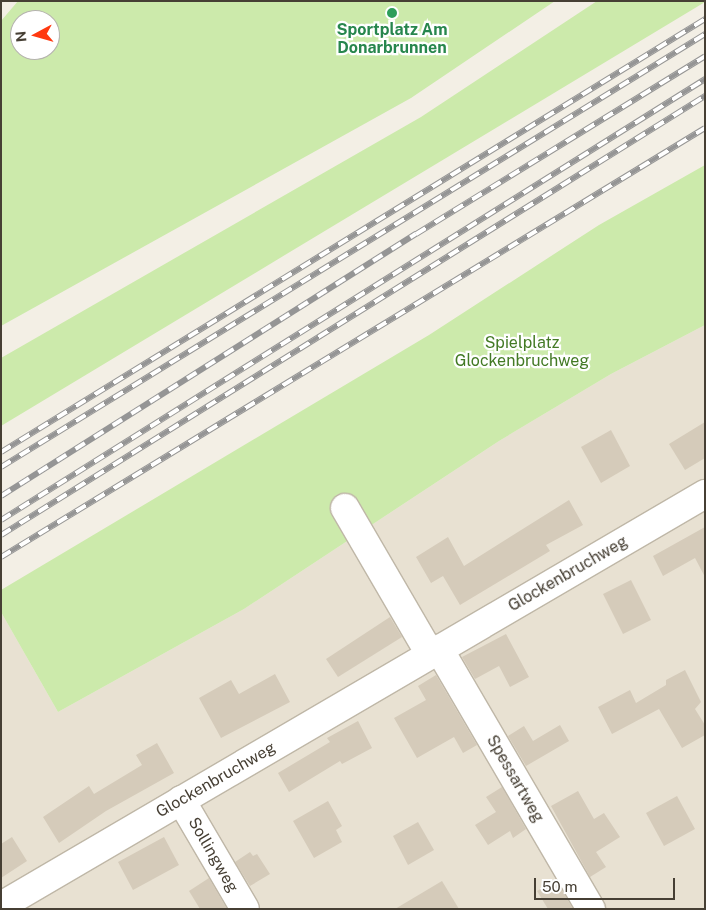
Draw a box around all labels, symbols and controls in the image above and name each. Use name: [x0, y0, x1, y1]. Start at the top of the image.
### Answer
marker: Sportplatz Am Donarbrunnen: [386, 7, 398, 19]
north arrow: [10, 10, 60, 60]
place label: Sportplatz Am Donarbrunnen: [337, 20, 447, 58]
text: N: [13, 30, 30, 43]
park label: Spielplatz Glockenbruchweg: [455, 333, 589, 371]
street label: Glockenbruchweg: [505, 532, 631, 616]
street label: Spessartweg: [482, 732, 548, 826]
street label: Glockenbruchweg: [153, 738, 279, 822]
street label: Sollingweg: [184, 814, 242, 896]
scale bar: [536, 868, 677, 900]
text: 50 m: [542, 878, 577, 895]

